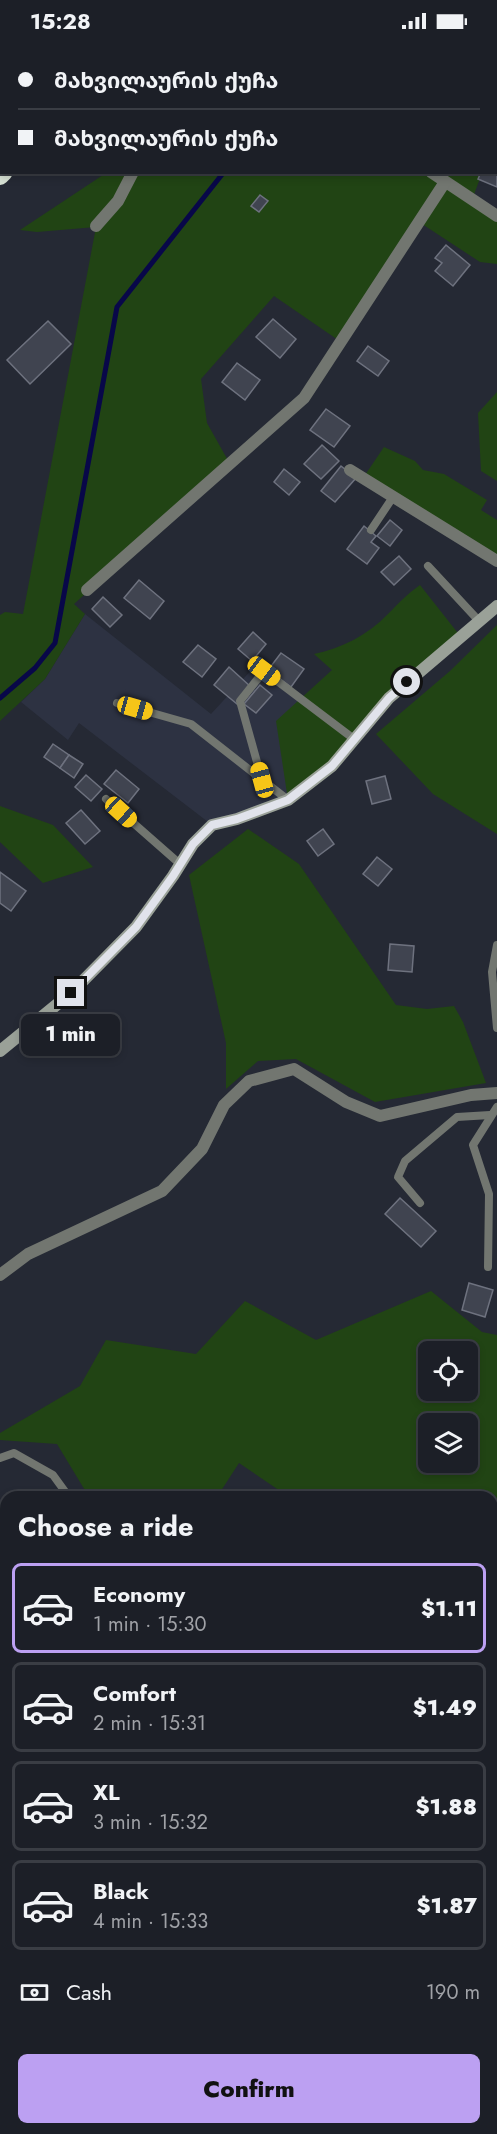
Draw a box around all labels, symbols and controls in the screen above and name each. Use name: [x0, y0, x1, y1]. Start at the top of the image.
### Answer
text: 15:28: [30, 5, 91, 37]
text: მახვილაურის ქუჩა: [54, 64, 278, 96]
text: მახვილაურის ქუჩა: [54, 122, 278, 154]
car: [244, 653, 284, 689]
route start: [393, 668, 420, 695]
car: [115, 694, 155, 722]
car: [249, 760, 275, 800]
car: [102, 793, 140, 831]
route end: [57, 979, 84, 1006]
callout: 1 min: [22, 1014, 121, 1056]
text: 1 min: [45, 1020, 96, 1049]
map controls: [418, 1341, 478, 1473]
button: locate: [418, 1341, 478, 1401]
button: layers: [418, 1413, 478, 1473]
text: Choose a ride: [18, 1507, 193, 1546]
text: Economy: [93, 1578, 185, 1610]
icon: car: [21, 1581, 75, 1635]
text: $1.11: [421, 1592, 477, 1624]
text: 1 min · 15:30: [93, 1610, 207, 1639]
text: Comfort: [93, 1677, 176, 1709]
icon: car: [21, 1680, 75, 1734]
text: $1.49: [413, 1691, 477, 1723]
text: 2 min · 15:31: [93, 1709, 206, 1738]
text: XL: [93, 1776, 120, 1808]
icon: car: [21, 1779, 75, 1833]
text: $1.88: [416, 1790, 477, 1822]
text: 3 min · 15:32: [93, 1808, 208, 1837]
text: Black: [93, 1875, 149, 1907]
icon: car: [21, 1878, 75, 1932]
text: $1.87: [416, 1889, 477, 1921]
text: 4 min · 15:33: [93, 1907, 208, 1936]
icon: cash: [18, 1976, 51, 2009]
text: Cash: [66, 1976, 112, 2008]
text: 190 m: [426, 1978, 480, 2007]
button: Confirm: [18, 2054, 480, 2123]

